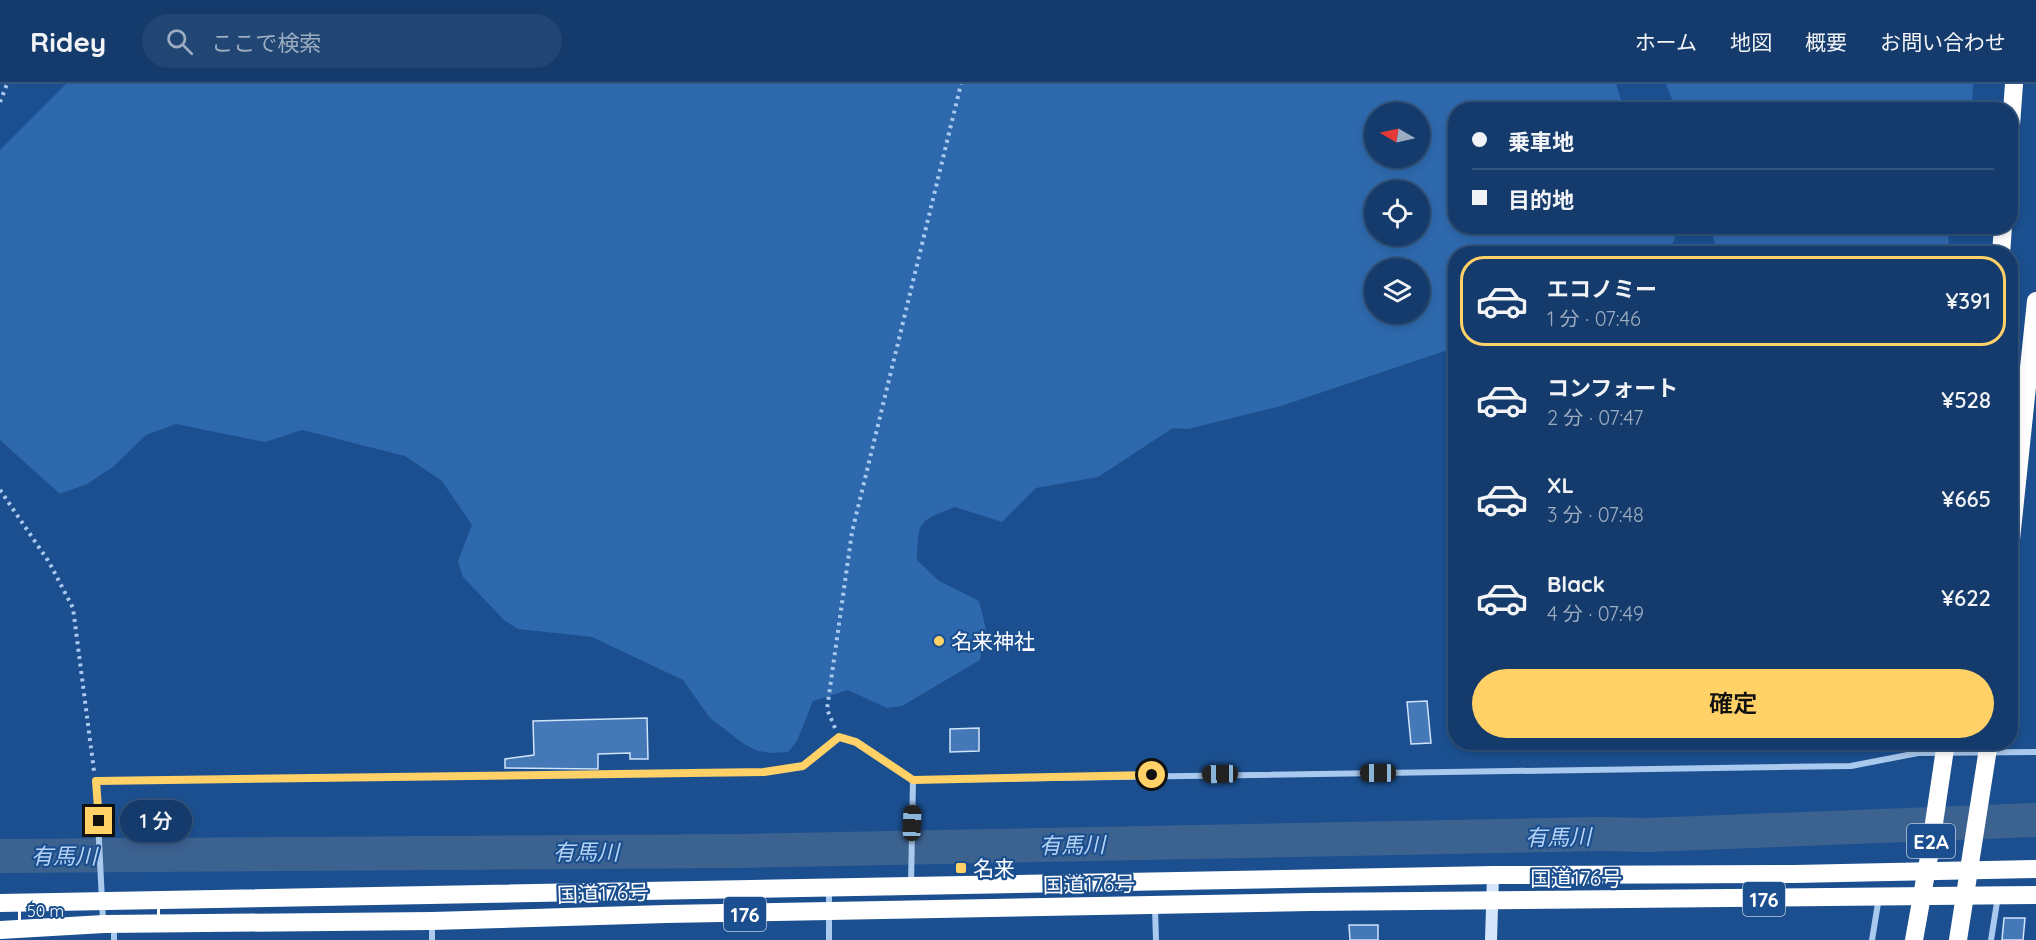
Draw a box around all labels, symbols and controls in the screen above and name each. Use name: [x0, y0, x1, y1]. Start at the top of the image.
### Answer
search box: [142, 14, 562, 68]
text: Ridey: [30, 24, 106, 59]
icon: search: [163, 25, 196, 58]
text: ここで検索: [211, 29, 321, 57]
text: ホーム: [1635, 29, 1697, 55]
text: 地図: [1730, 29, 1772, 55]
text: 概要: [1805, 29, 1847, 55]
text: お問い合わせ: [1880, 29, 2006, 55]
north arrow: [1364, 102, 1430, 168]
map controls: [1364, 102, 1430, 324]
text: 乗車地: [1508, 128, 1574, 156]
button: locate: [1364, 180, 1430, 246]
text: 目的地: [1508, 186, 1574, 214]
button: layers: [1364, 258, 1430, 324]
icon: car: [1475, 274, 1529, 328]
text: エコノミー: [1547, 275, 1657, 303]
text: ¥391: [1946, 287, 1991, 315]
text: 1 分 · 07:46: [1547, 306, 1641, 331]
icon: car: [1475, 373, 1529, 427]
text: コンフォート: [1547, 374, 1678, 402]
text: ¥528: [1941, 386, 1991, 414]
text: 2 分 · 07:47: [1547, 405, 1643, 430]
text: XL: [1547, 471, 1574, 499]
icon: car: [1475, 472, 1529, 526]
text: ¥665: [1942, 485, 1991, 513]
text: 3 分 · 07:48: [1547, 502, 1644, 527]
text: Black: [1547, 570, 1605, 598]
icon: car: [1475, 571, 1529, 625]
text: ¥622: [1941, 584, 1991, 612]
text: 4 分 · 07:49: [1547, 601, 1644, 626]
place label: 名来神社: [951, 628, 1035, 654]
marker: 名来神社: [932, 634, 946, 648]
button: 確定: [1472, 669, 1994, 738]
route start: [1138, 761, 1165, 788]
car: [1360, 764, 1396, 782]
car: [1202, 765, 1238, 783]
callout: 1 分: [120, 800, 192, 842]
car: [902, 805, 922, 841]
route end: [85, 807, 112, 834]
text: 1 分: [139, 808, 173, 833]
water label: 有馬川: [1525, 822, 1593, 852]
road number: E2A: [1907, 824, 1955, 858]
water label: 有馬川: [1039, 830, 1107, 860]
water label: 有馬川: [553, 838, 621, 866]
water label: 有馬川: [31, 842, 99, 870]
place label: 名来: [973, 855, 1015, 881]
marker: 名来: [954, 861, 968, 875]
street label: 国道176号: [1530, 865, 1622, 891]
street label: 国道176号: [1043, 870, 1135, 898]
street label: 国道176号: [556, 878, 650, 908]
road number: 176: [1743, 882, 1785, 916]
road number: 176: [724, 897, 766, 931]
scale bar: [18, 898, 160, 926]
text: 50 m: [27, 901, 64, 921]

